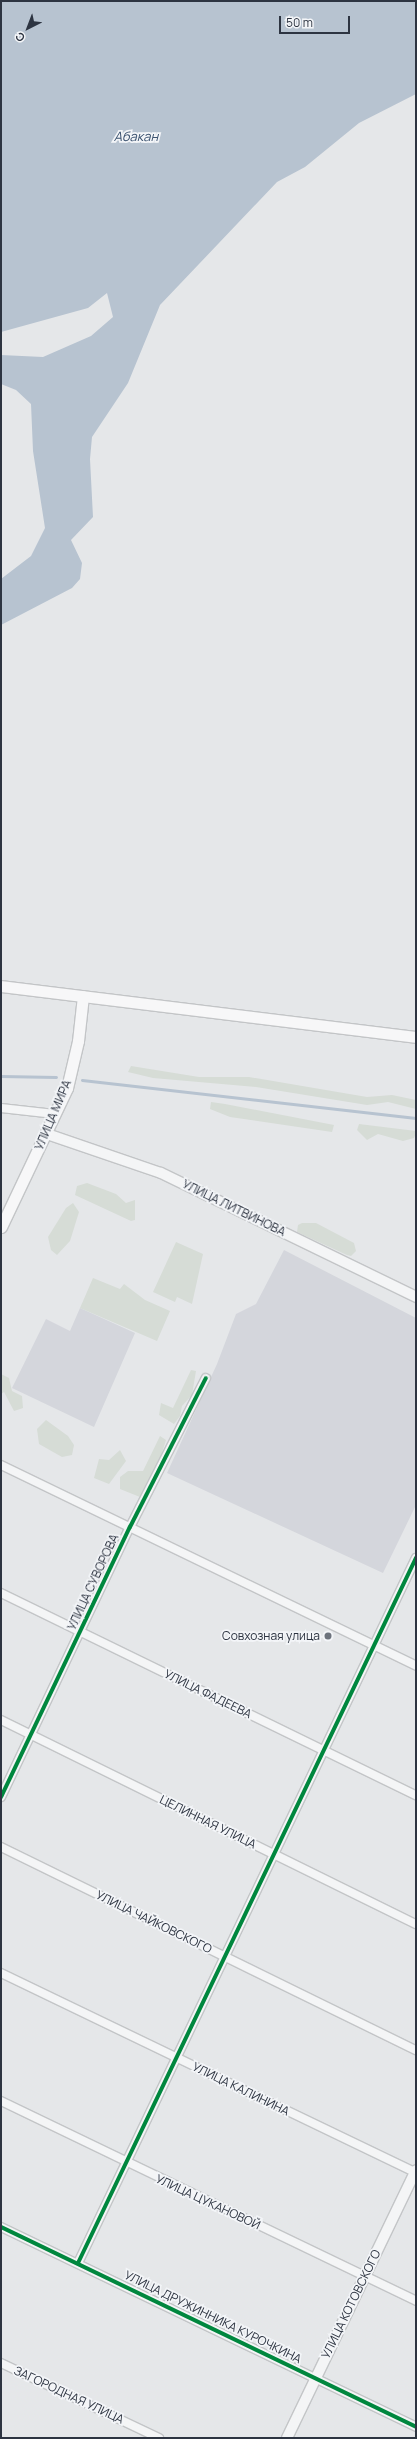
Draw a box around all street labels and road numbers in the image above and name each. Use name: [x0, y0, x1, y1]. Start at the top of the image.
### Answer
street label: УЛИЦА МИРА: [32, 1078, 74, 1152]
street label: УЛИЦА ЛИТВИНОВА: [180, 1177, 288, 1239]
street label: УЛИЦА СУВОРОВА: [64, 1532, 122, 1632]
street label: УЛИЦА ФАДЕЕВА: [162, 1667, 254, 1721]
street label: ЦЕЛИННАЯ УЛИЦА: [157, 1792, 259, 1852]
street label: УЛИЦА ЧАЙКОВСКОГО: [94, 1888, 214, 1956]
street label: УЛИЦА КАЛИНИНА: [190, 2059, 292, 2119]
street label: УЛИЦА ЦУКАНОВОЙ: [153, 2171, 263, 2233]
street label: УЛИЦА КОТОВСКОГО: [318, 2247, 384, 2361]
street label: УЛИЦА ДРУЖИННИКА КУРОЧКИНА: [122, 2268, 304, 2366]
street label: ЗАГОРОДНАЯ УЛИЦА: [12, 2363, 126, 2427]

